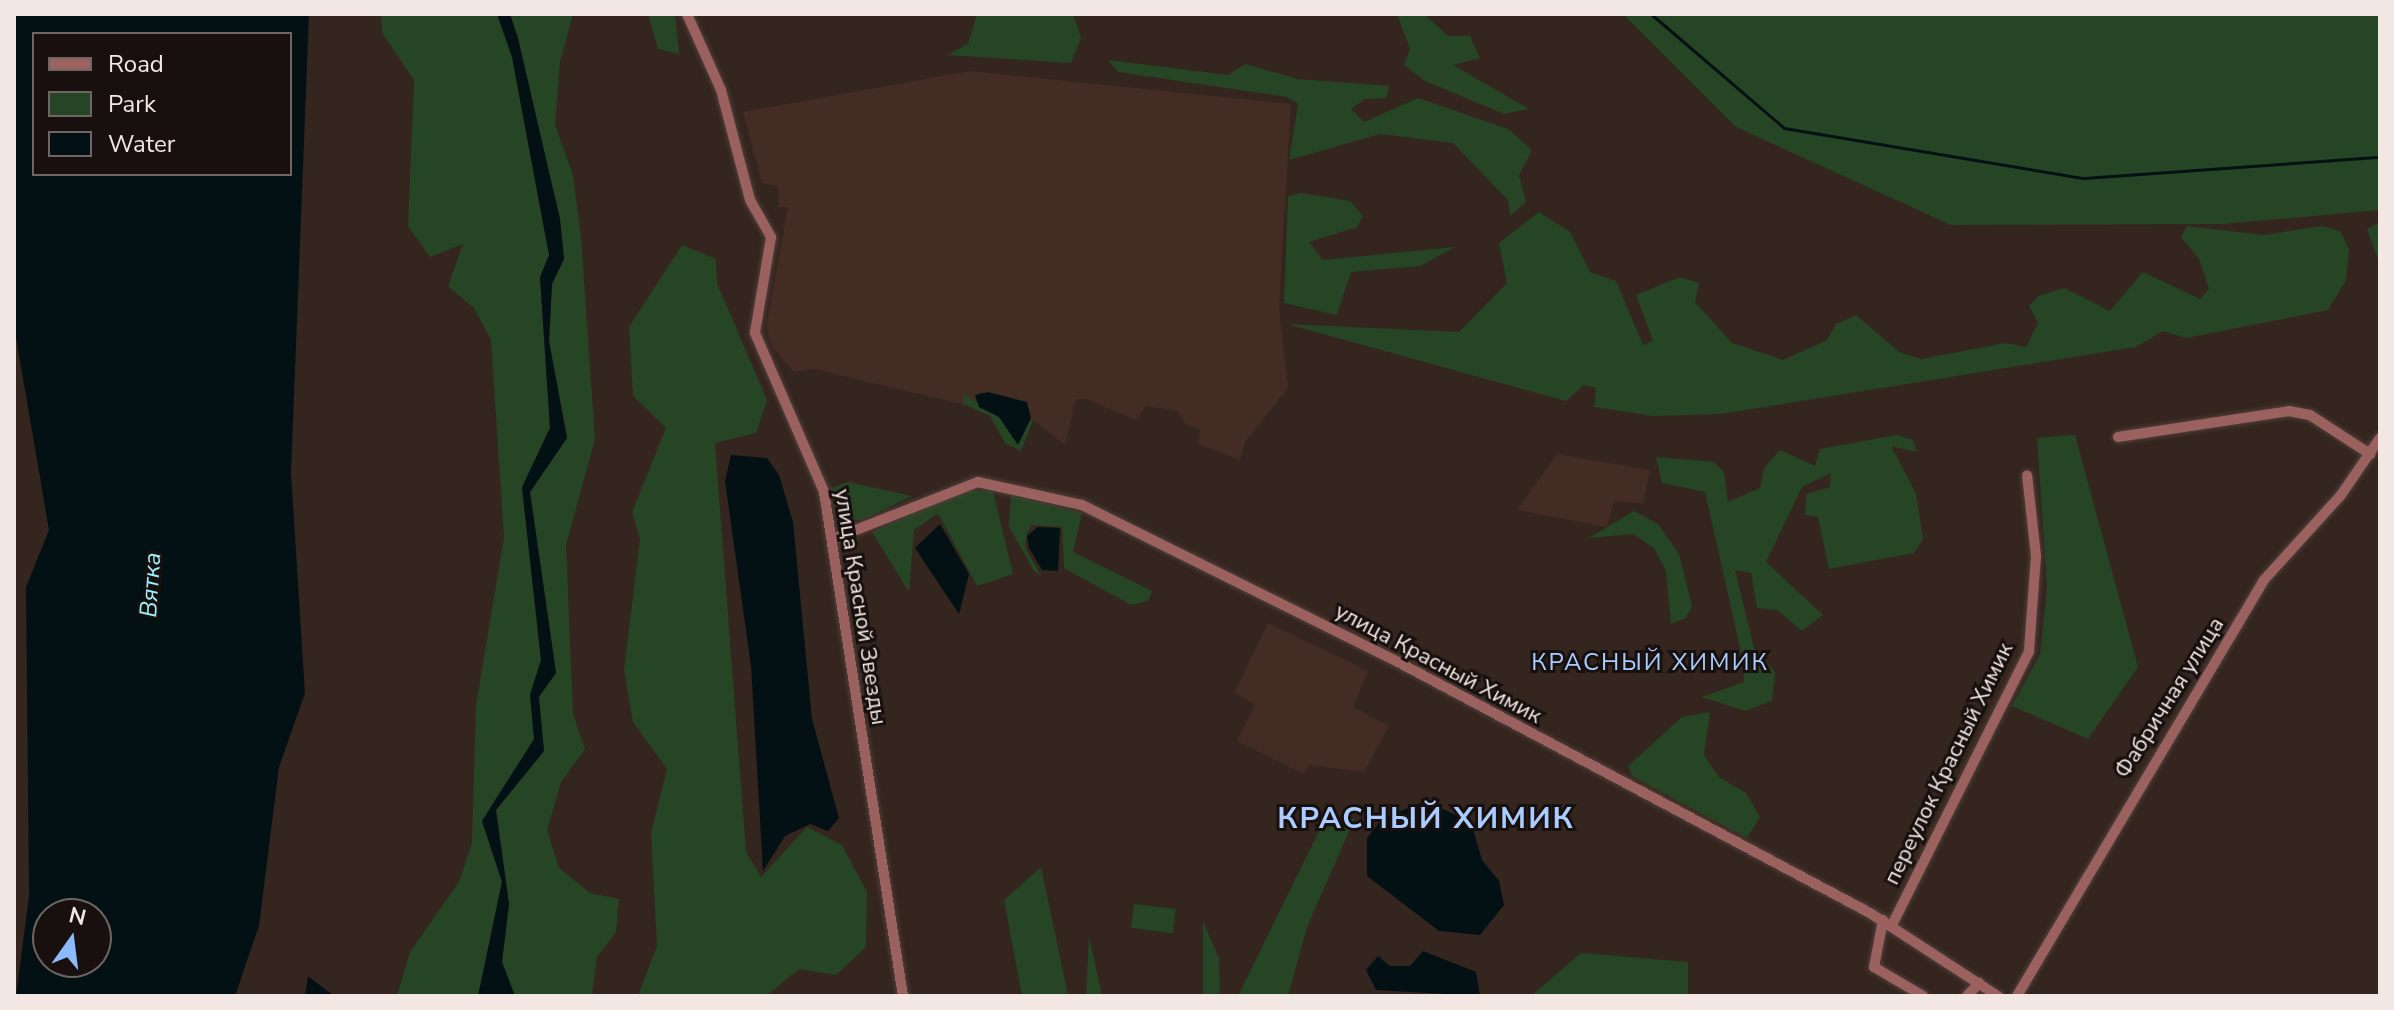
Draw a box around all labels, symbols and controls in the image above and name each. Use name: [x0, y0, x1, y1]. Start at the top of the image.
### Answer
legend: [32, 32, 292, 176]
text: Road: [108, 48, 164, 80]
text: Park: [108, 88, 156, 120]
text: Water: [108, 128, 175, 160]
street label: улица Красной Звезды: [828, 487, 892, 727]
water label: Вятка: [134, 551, 168, 619]
street label: улица Красный Химик: [1330, 598, 1546, 730]
street label: Фабричная улица: [2110, 613, 2230, 783]
street label: переулок Красный Химик: [1879, 639, 2019, 889]
district label: КРАСНЫЙ ХИМИК: [1531, 649, 1769, 677]
district label: КРАСНЫЙ ХИМИК: [1277, 801, 1575, 837]
north arrow: [32, 898, 112, 978]
text: N: [66, 900, 89, 933]

